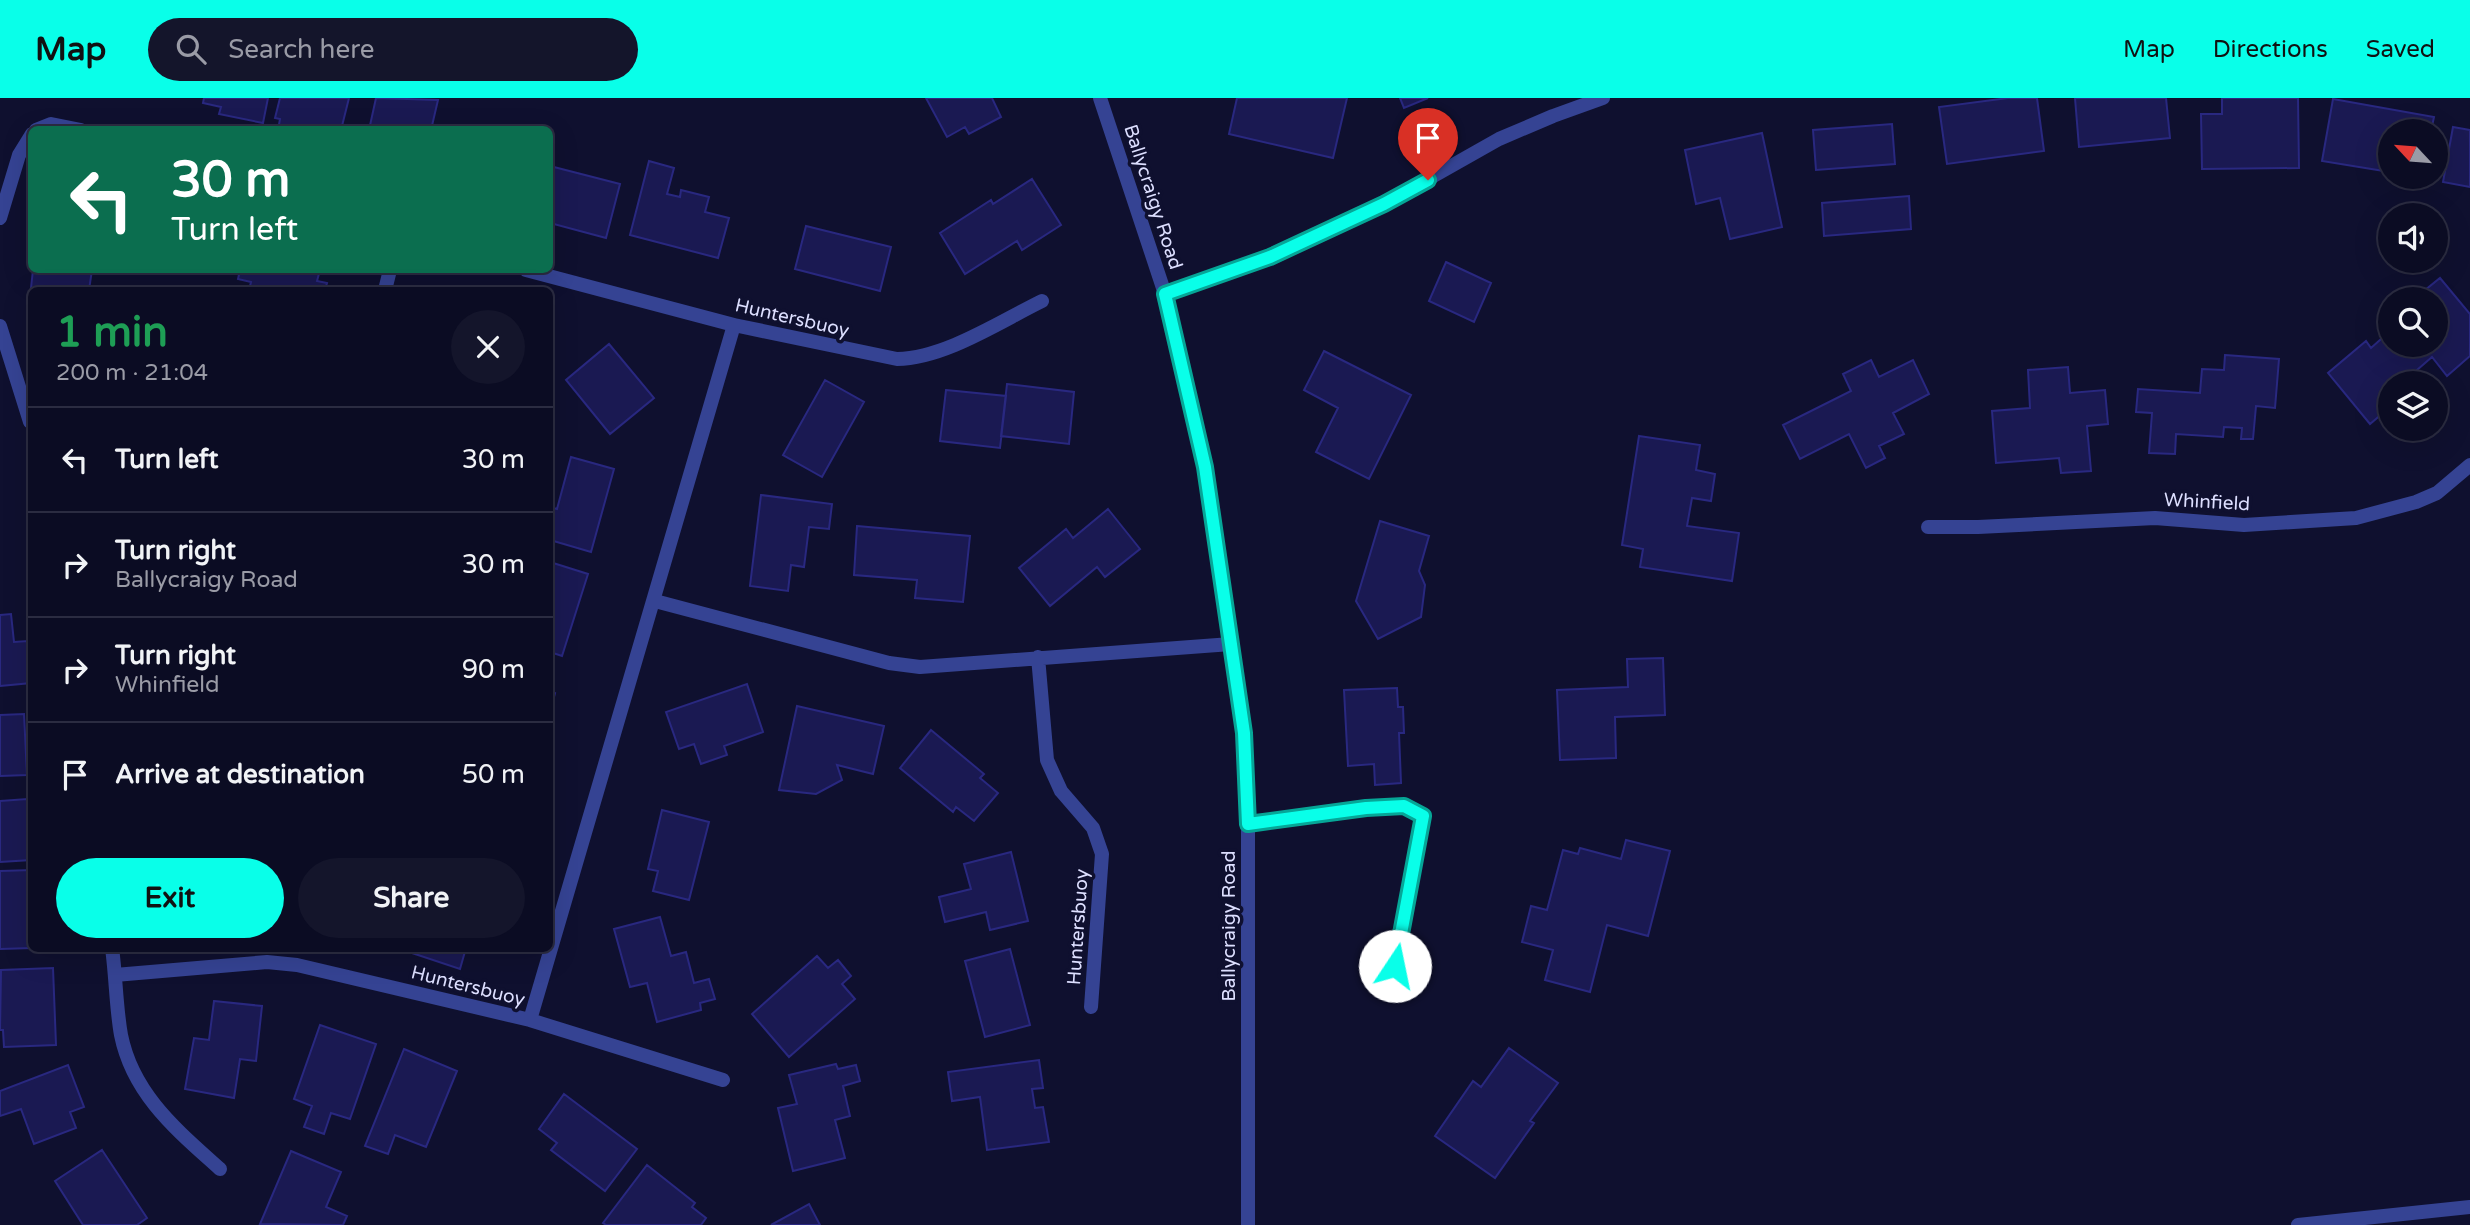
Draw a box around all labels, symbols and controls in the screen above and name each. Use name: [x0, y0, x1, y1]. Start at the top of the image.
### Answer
search box: [148, 18, 638, 81]
text: Map: [35, 30, 106, 69]
icon: search: [172, 30, 210, 68]
text: Search here: [228, 34, 374, 65]
text: Map: [2123, 35, 2175, 64]
text: Directions: [2213, 35, 2328, 64]
text: Saved: [2366, 35, 2435, 64]
pin: [1398, 108, 1458, 180]
icon: arrive: [1409, 119, 1447, 157]
north arrow: [2378, 119, 2448, 189]
map controls: [2378, 119, 2448, 441]
street label: Ballycraigy Road: [1119, 122, 1187, 272]
text: 30 m: [171, 151, 290, 210]
icon: left: [56, 154, 147, 245]
button: sound: [2378, 203, 2448, 273]
text: Turn left: [171, 211, 298, 249]
button: search: [2378, 287, 2448, 357]
street label: Huntersbuoy: [733, 294, 851, 342]
text: 1 min: [56, 307, 168, 358]
button: close: [451, 310, 525, 384]
text: 200 m · 21:04: [56, 359, 208, 387]
button: layers: [2378, 371, 2448, 441]
icon: left: [56, 441, 94, 479]
text: Turn left: [115, 444, 218, 475]
text: 30 m: [462, 444, 525, 475]
street label: Whinfield: [2163, 489, 2251, 515]
text: Turn right: [115, 535, 236, 566]
icon: right: [56, 546, 94, 584]
text: 30 m: [462, 549, 525, 580]
text: Ballycraigy Road: [115, 566, 298, 594]
text: Turn right: [115, 640, 236, 671]
icon: right: [56, 651, 94, 689]
text: 90 m: [462, 654, 525, 685]
text: Whinfield: [115, 671, 220, 699]
icon: arrive: [56, 756, 94, 794]
text: Arrive at destination: [115, 759, 365, 790]
text: 50 m: [462, 759, 525, 790]
street label: Ballycraigy Road: [1218, 850, 1240, 1002]
button: Exit: [56, 858, 284, 938]
button: Share: [298, 858, 525, 938]
street label: Huntersbuoy: [1063, 868, 1093, 986]
position arrow: [1358, 929, 1432, 1003]
street label: Huntersbuoy: [409, 961, 527, 1011]

